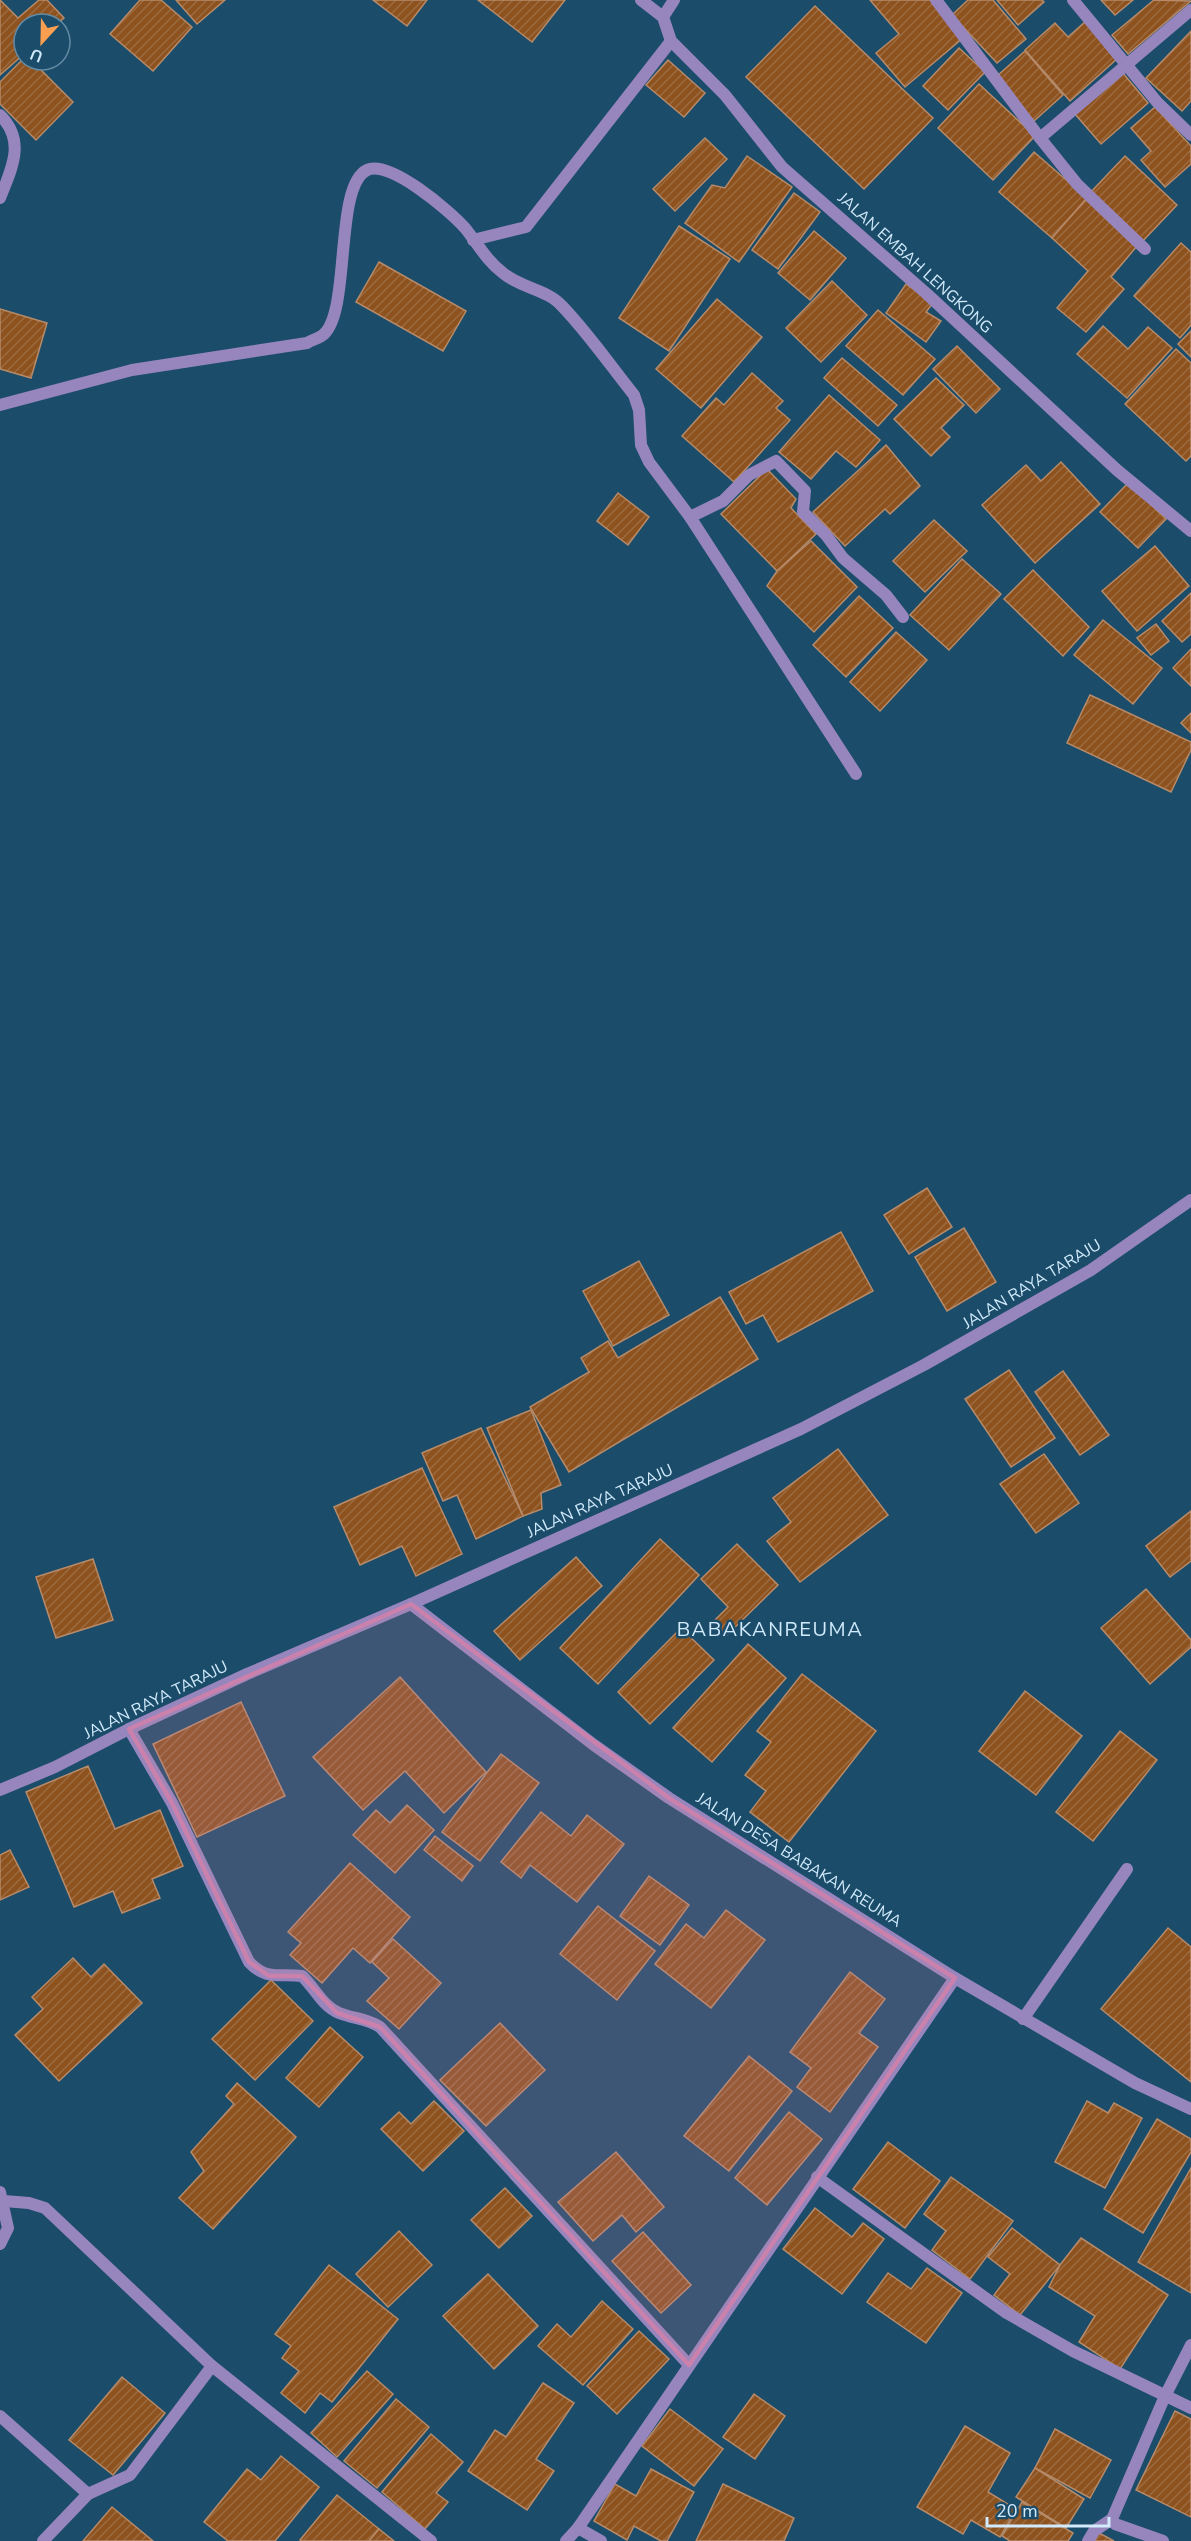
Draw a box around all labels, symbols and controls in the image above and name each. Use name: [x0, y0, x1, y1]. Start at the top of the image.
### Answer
north arrow: [12, 12, 72, 72]
text: U: [27, 43, 46, 67]
street label: JALAN EMBAH LENGKONG: [832, 187, 997, 338]
street label: JALAN RAYA TARAJU: [958, 1234, 1105, 1335]
street label: JALAN RAYA TARAJU: [523, 1459, 676, 1544]
district label: BABAKANREUMA: [677, 1616, 863, 1643]
street label: JALAN RAYA TARAJU: [79, 1656, 232, 1745]
street label: JALAN DESA BABAKAN REUMA: [691, 1787, 906, 1933]
scale bar: [987, 2490, 1108, 2528]
text: 20 m: [996, 2499, 1038, 2523]

